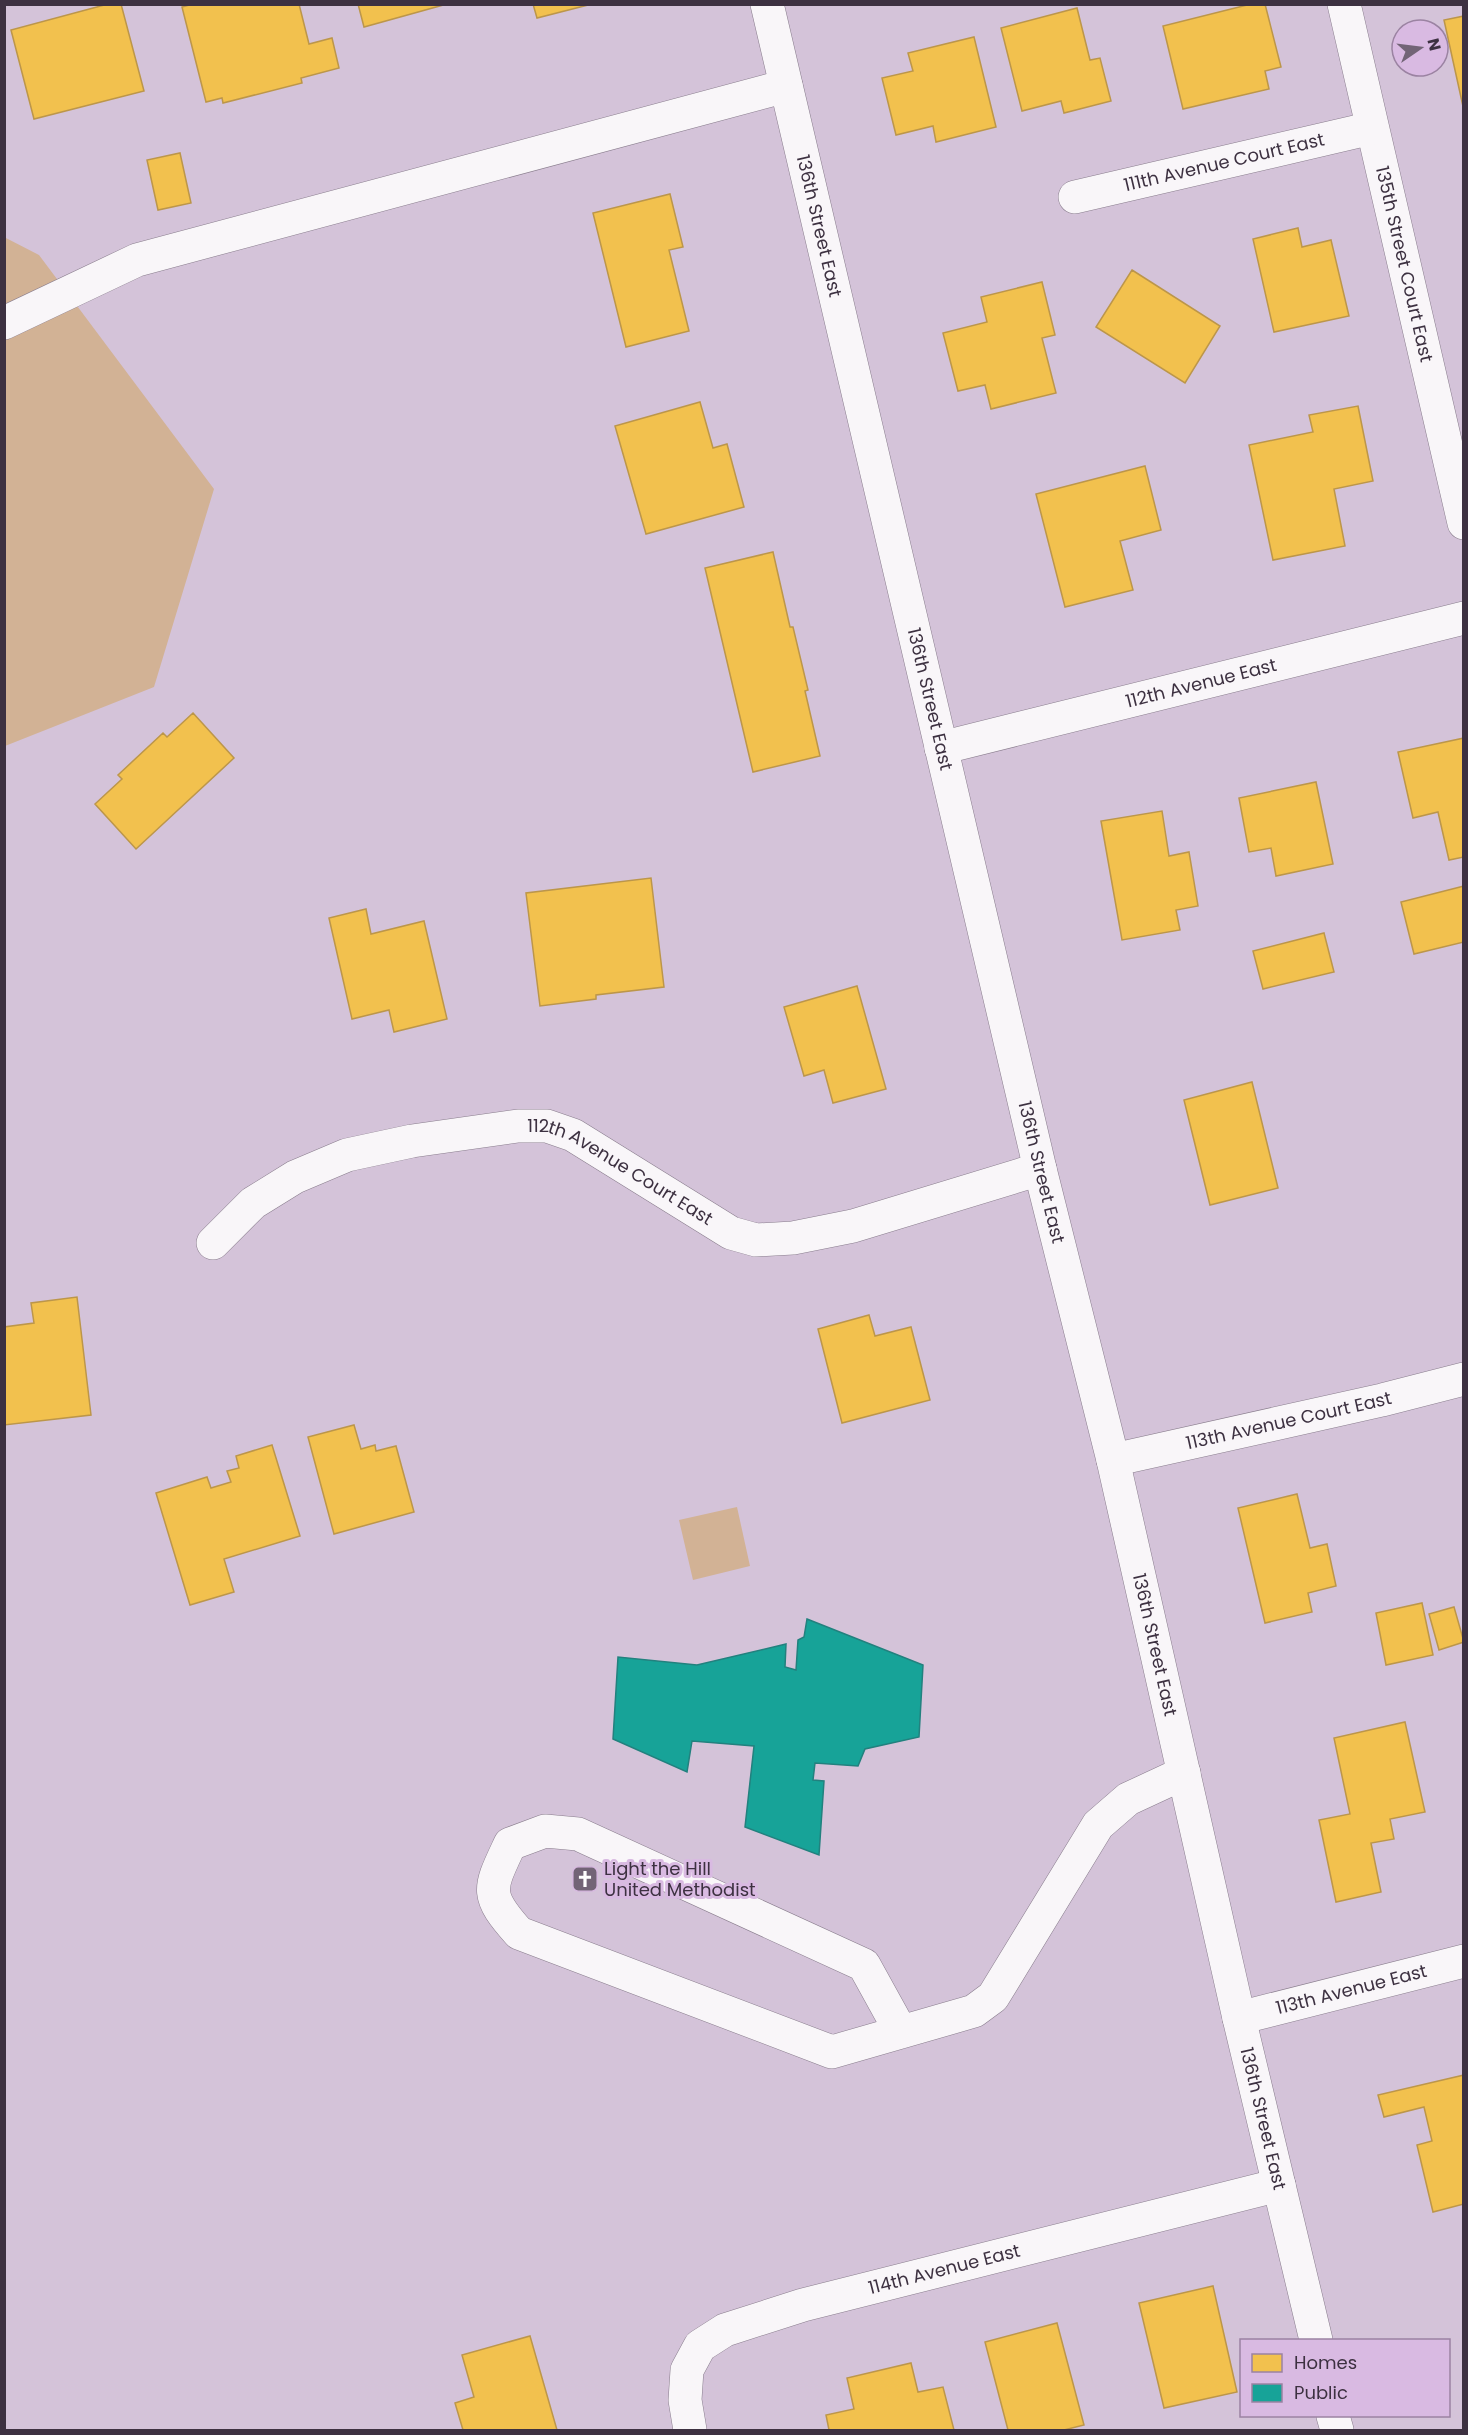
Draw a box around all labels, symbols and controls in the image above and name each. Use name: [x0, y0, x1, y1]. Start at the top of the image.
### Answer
north arrow: [1390, 18, 1450, 78]
text: N: [1421, 36, 1447, 53]
street label: 111th Avenue Court East: [1121, 127, 1327, 197]
street label: 136th Street East: [791, 152, 848, 300]
street label: 135th Street Court East: [1370, 163, 1439, 365]
street label: 136th Street East: [902, 625, 959, 773]
street label: 112th Avenue East: [1123, 652, 1279, 714]
street label: 136th Street East: [1012, 1098, 1071, 1246]
street label: 112th Avenue Court East: [527, 1113, 718, 1231]
street label: 113th Avenue Court East: [1183, 1385, 1394, 1455]
street label: 136th Street East: [1127, 1571, 1183, 1718]
place label: Light the Hill United Methodist: [604, 1856, 756, 1902]
church icon: Light the Hill United Methodist: [570, 1864, 600, 1894]
street label: 113th Avenue East: [1273, 1958, 1429, 2020]
street label: 136th Street East: [1234, 2045, 1293, 2192]
street label: 114th Avenue East: [866, 2238, 1023, 2300]
legend: [1240, 2339, 1450, 2417]
text: Homes: [1294, 2350, 1357, 2375]
text: Public: [1294, 2380, 1348, 2405]

